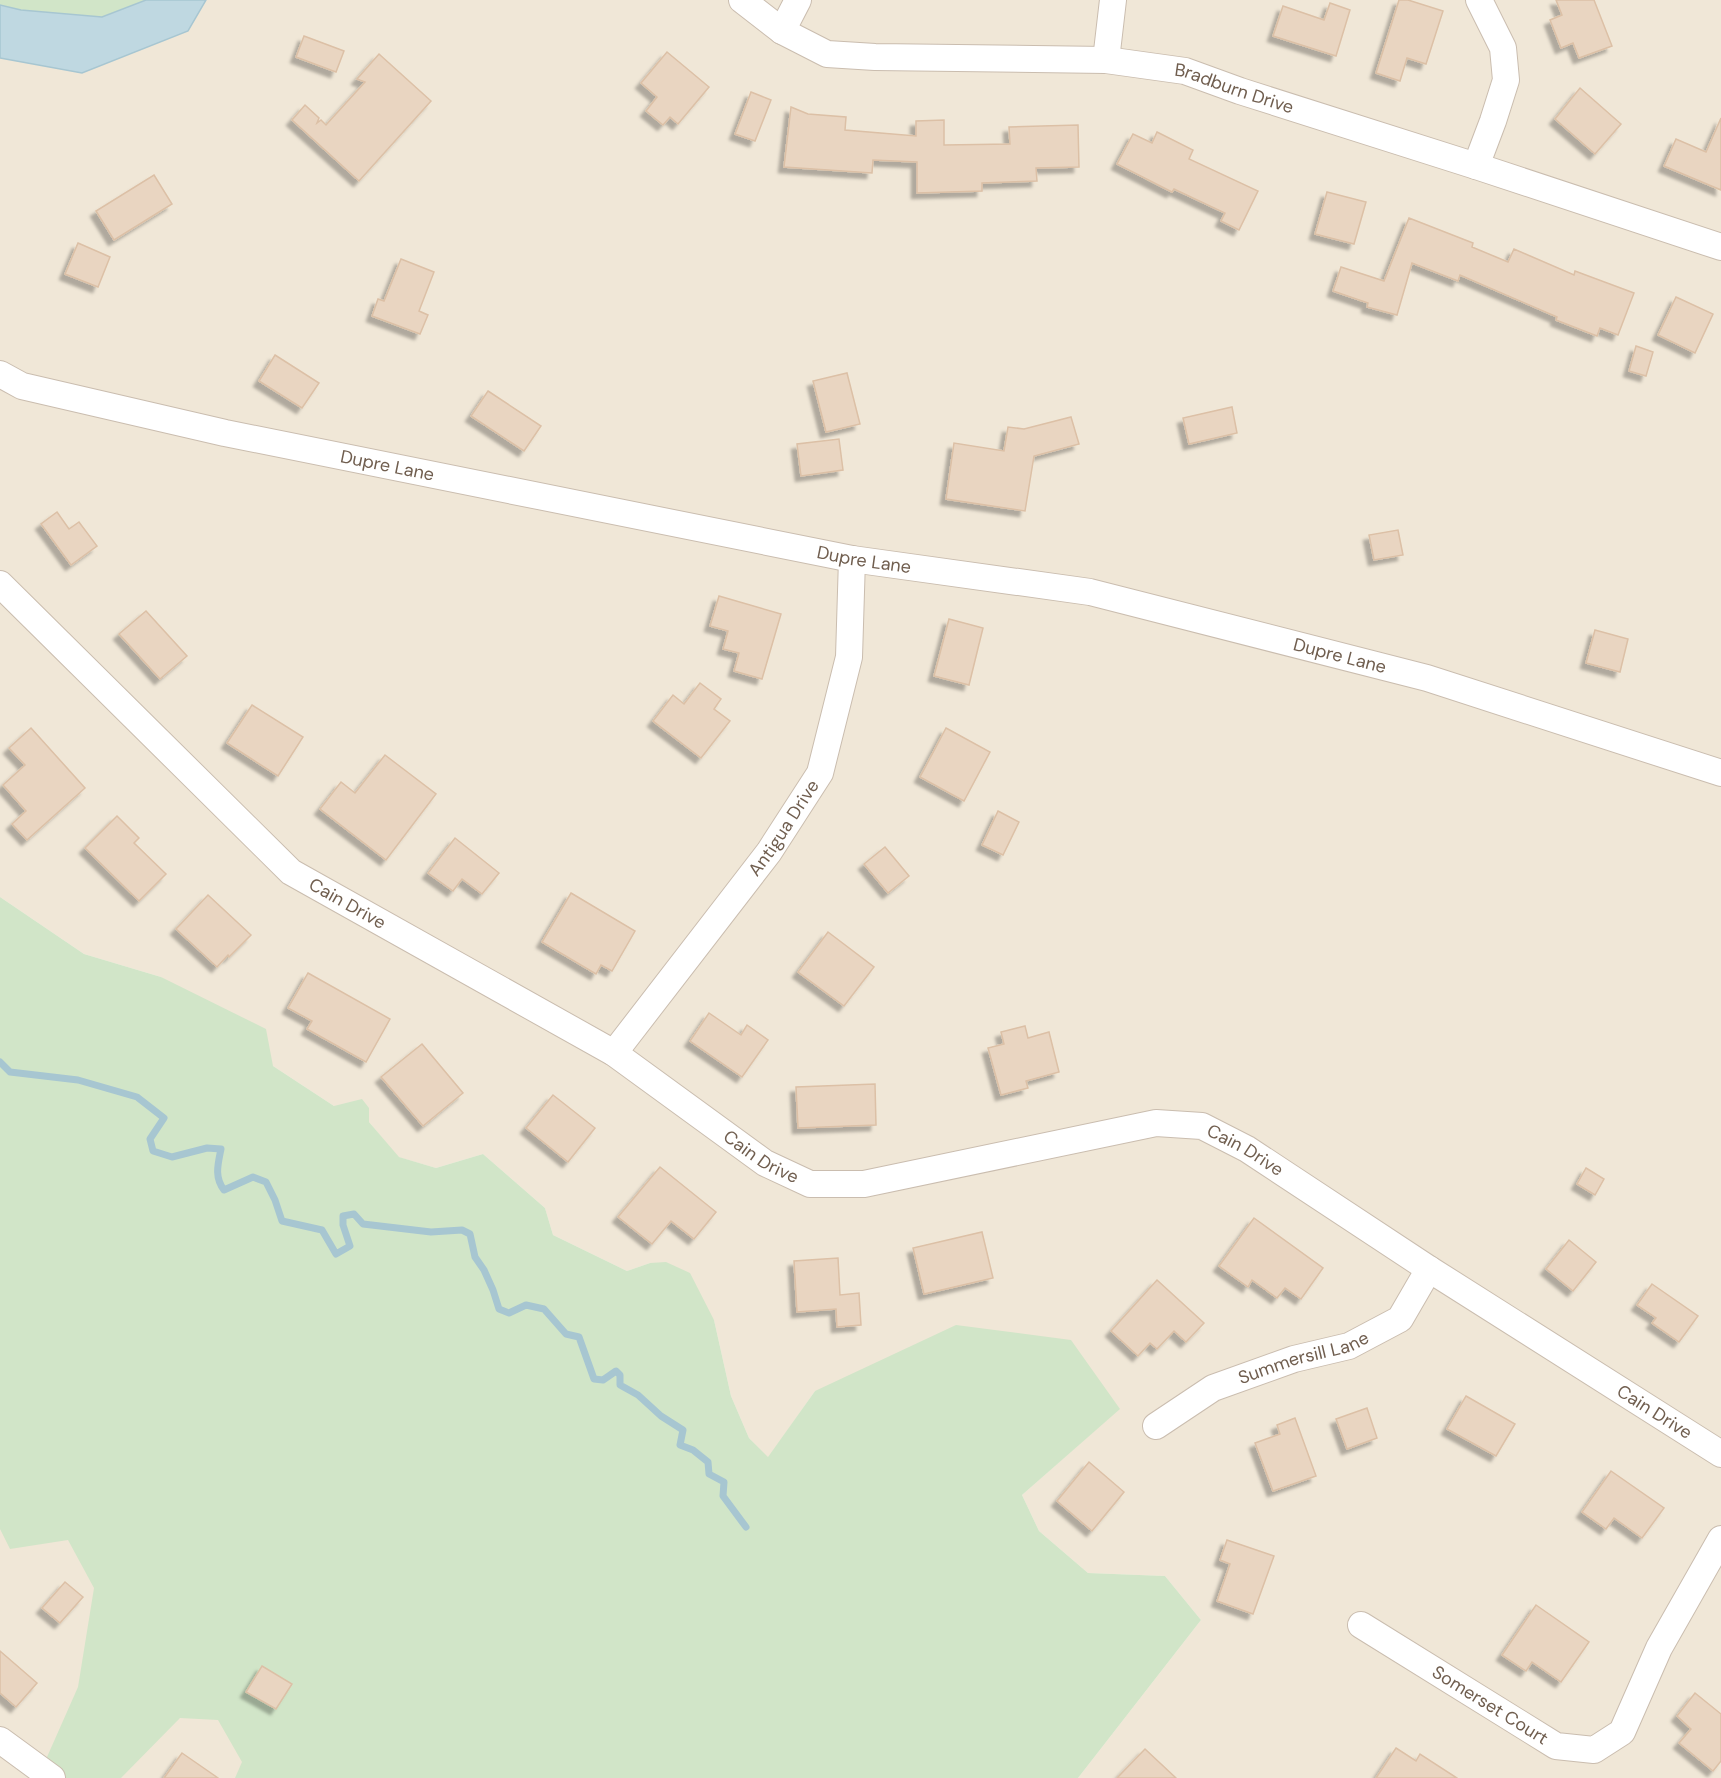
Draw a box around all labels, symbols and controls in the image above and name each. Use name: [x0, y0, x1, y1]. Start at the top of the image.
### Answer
street label: Bradburn Drive: [1173, 58, 1297, 119]
street label: Dupre Lane: [338, 444, 436, 487]
street label: Dupre Lane: [815, 540, 913, 579]
street label: Dupre Lane: [1291, 632, 1389, 679]
street label: Antigua Drive: [743, 775, 825, 881]
street label: Cain Drive: [304, 872, 390, 935]
street label: Cain Drive: [1203, 1119, 1288, 1182]
street label: Cain Drive: [718, 1124, 803, 1189]
street label: Summersill Lane: [1235, 1326, 1373, 1390]
street label: Cain Drive: [1612, 1379, 1697, 1445]
street label: Somerset Court: [1428, 1660, 1553, 1750]

